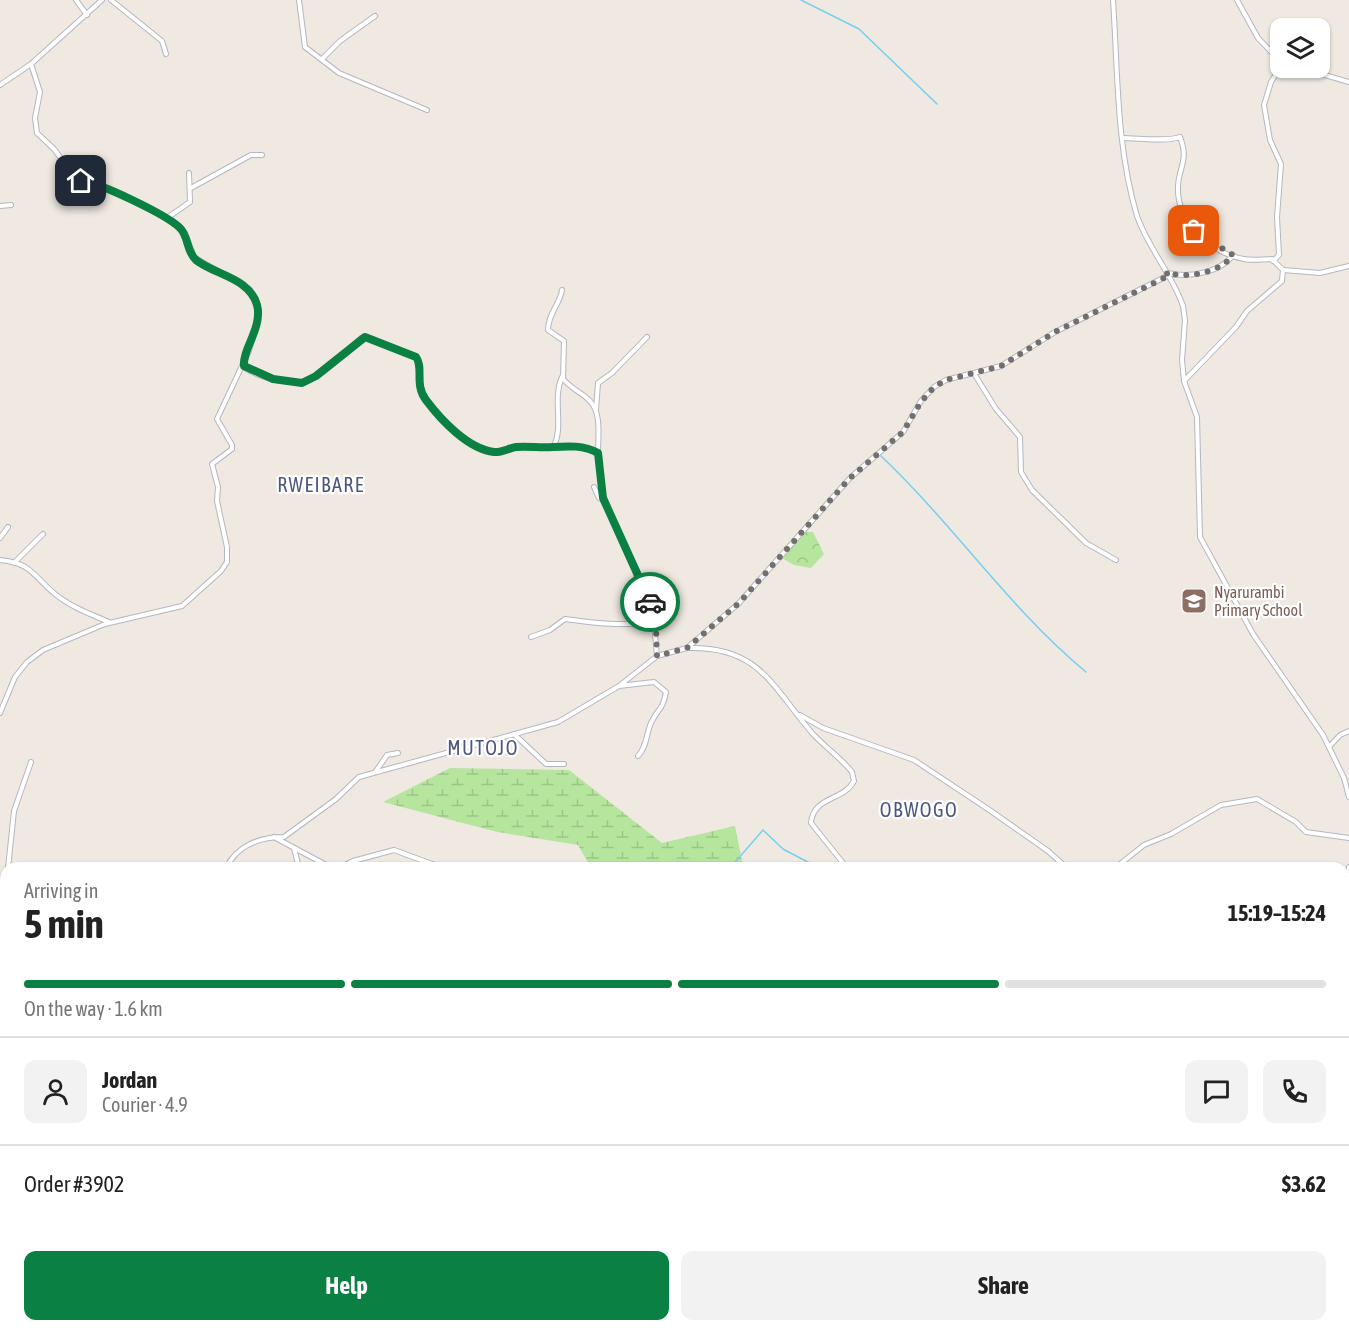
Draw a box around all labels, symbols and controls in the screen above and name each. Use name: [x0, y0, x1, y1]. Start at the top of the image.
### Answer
map controls: [1270, 18, 1330, 78]
button: layers: [1270, 18, 1330, 78]
pin: [55, 155, 106, 206]
icon: home: [64, 164, 97, 197]
pin: [1168, 205, 1219, 256]
icon: bag: [1177, 214, 1210, 247]
district label: RWEIBARE: [277, 473, 365, 496]
courier: [620, 572, 680, 632]
place label: Nyarurambi Primary School: [1214, 583, 1303, 620]
icon: car: [634, 586, 667, 619]
school or university icon: Nyarurambi Primary School: [1179, 586, 1209, 616]
district label: MUTOJO: [447, 736, 519, 759]
district label: OBWOGO: [880, 798, 958, 821]
text: Arriving in: [24, 879, 98, 902]
text: 15:19–15:24: [1228, 900, 1326, 926]
text: 5 min: [24, 902, 104, 946]
text: On the way · 1.6 km: [24, 997, 163, 1020]
button: person: [24, 1060, 87, 1123]
button: chat: [1185, 1060, 1248, 1123]
button: phone: [1263, 1060, 1326, 1123]
text: Jordan: [102, 1067, 157, 1093]
text: Courier · 4.9: [102, 1093, 188, 1116]
text: Order #3902: [24, 1171, 124, 1197]
text: $3.62: [1282, 1171, 1326, 1197]
button: Help: [24, 1251, 669, 1320]
button: Share: [681, 1251, 1326, 1320]

